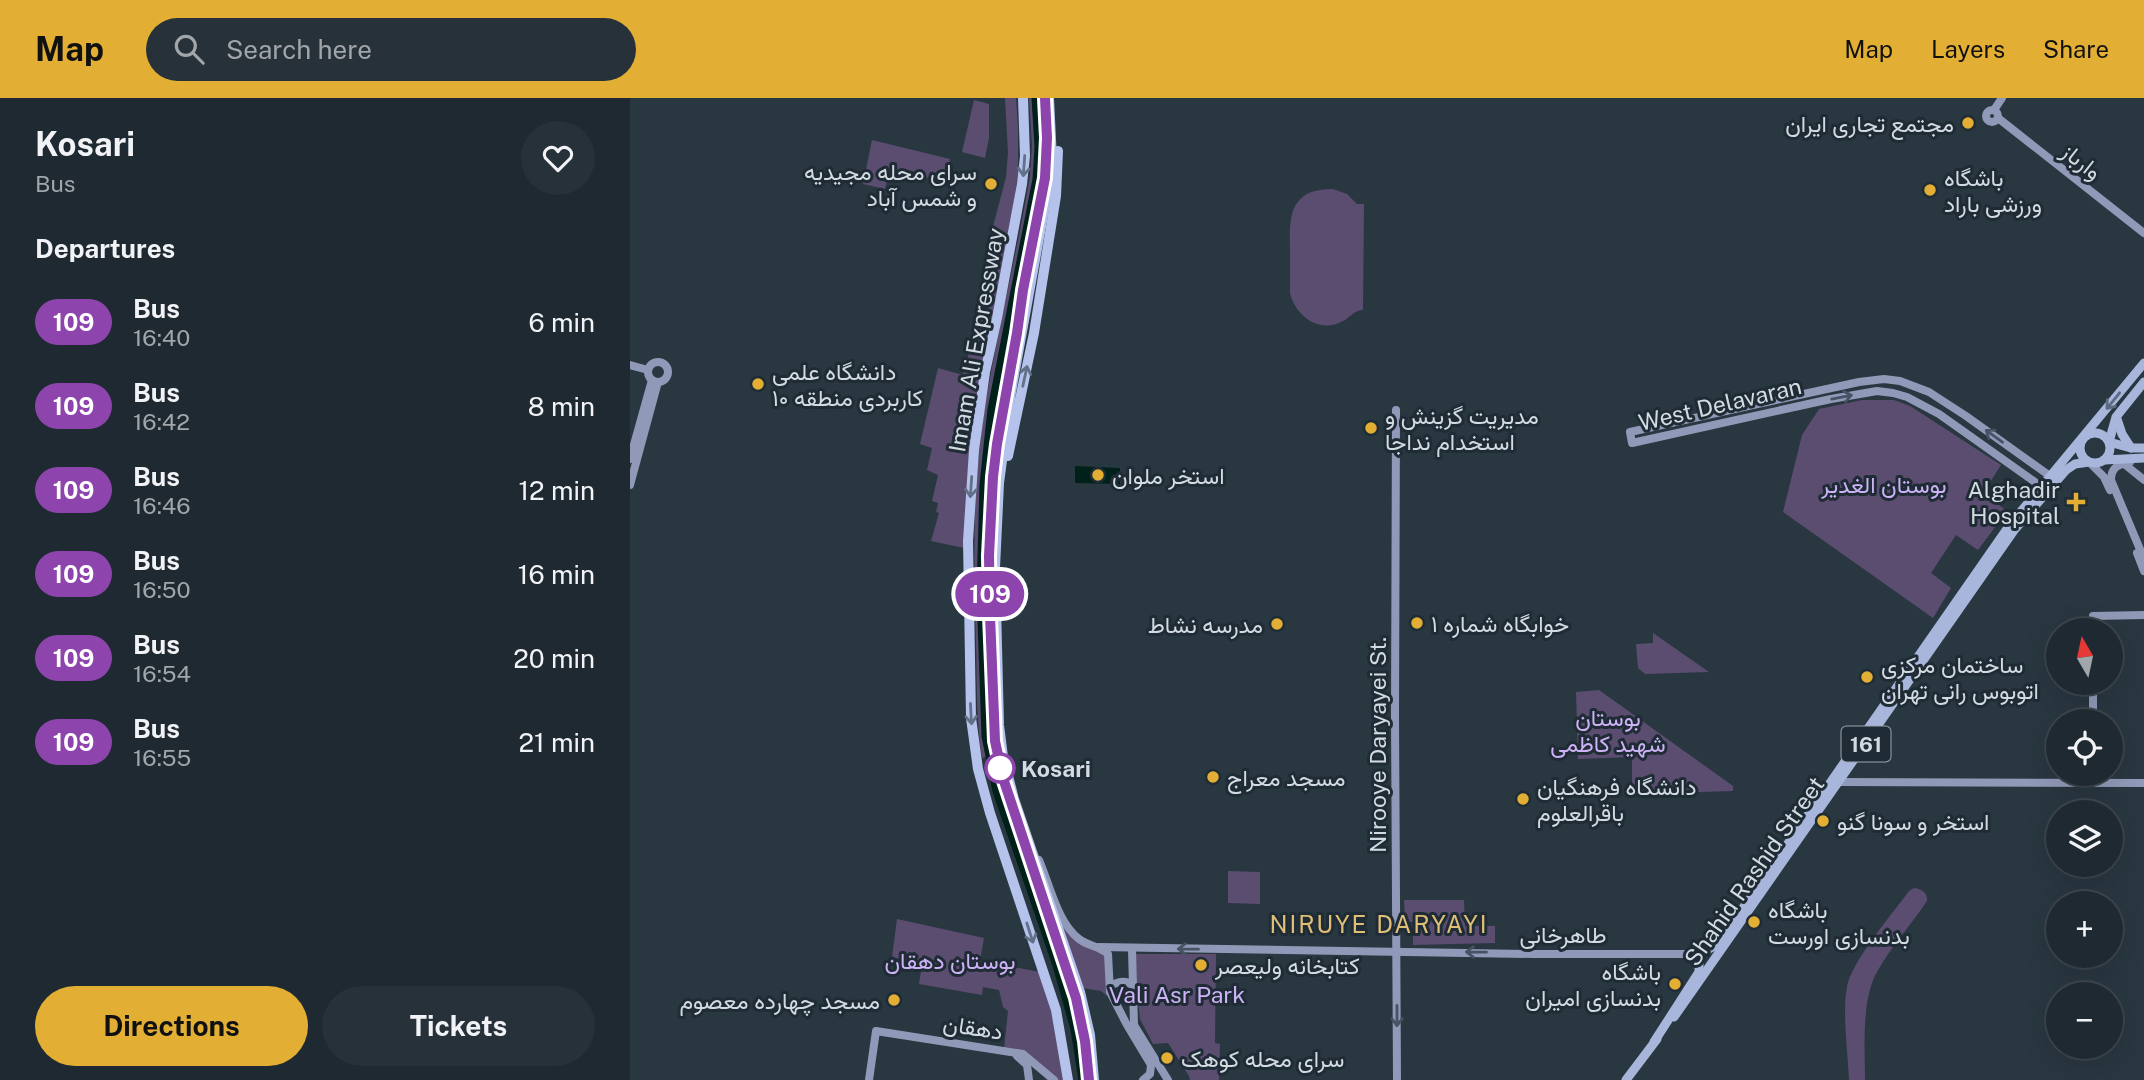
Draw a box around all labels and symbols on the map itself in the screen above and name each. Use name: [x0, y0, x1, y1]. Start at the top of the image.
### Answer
place label: مجتمع تجاری ایران: [1785, 110, 1954, 140]
marker: مجتمع تجاری ایران: [1960, 115, 1976, 131]
street label: وارباز: [2055, 136, 2107, 187]
one-way arrow: [1017, 154, 1030, 177]
place label: سرای محله مجیدیه و شمس آباد: [804, 158, 977, 212]
place label: باشگاه ورزشی باراد: [1944, 164, 2042, 219]
marker: سرای محله مجیدیه و شمس آباد: [983, 176, 999, 192]
marker: باشگاه ورزشی باراد: [1922, 182, 1938, 198]
street label: Imam Ali Expressway: [943, 226, 1009, 454]
place label: دانشگاه علمی کاربردی منطقه ۱۰: [772, 358, 923, 413]
one-way arrow: [1019, 365, 1033, 388]
street label: West Delavaran: [1636, 372, 1804, 436]
marker: دانشگاه علمی کاربردی منطقه ۱۰: [750, 376, 766, 392]
one-way arrow: [1830, 389, 1853, 403]
one-way arrow: [2105, 391, 2121, 409]
place label: مدیریت گزینش و استخدام نداجا: [1385, 402, 1539, 457]
marker: مدیریت گزینش و استخدام نداجا: [1363, 420, 1379, 436]
one-way arrow: [1985, 429, 2004, 444]
place label: استخر ملوان: [1112, 462, 1225, 491]
marker: استخر ملوان: [1090, 467, 1106, 483]
park label: بوستان الغدیر: [1820, 471, 1947, 500]
one-way arrow: [965, 475, 978, 498]
place label: Alghadir Hospital: [1967, 476, 2060, 529]
marker: Alghadir Hospital: [2066, 492, 2086, 512]
line badge: 109: [950, 571, 1030, 617]
place label: خوابگاه شماره ۱: [1431, 610, 1569, 639]
place label: مدرسه نشاط: [1148, 611, 1263, 640]
marker: خوابگاه شماره ۱: [1409, 615, 1425, 631]
marker: مدرسه نشاط: [1269, 616, 1285, 632]
north arrow: [2046, 618, 2123, 695]
street label: Nirooye Daryayei St.: [1364, 637, 1391, 853]
place label: ساختمان مرکزی اتوبوس رانی تهران: [1881, 651, 2039, 706]
marker: ساختمان مرکزی اتوبوس رانی تهران: [1859, 669, 1875, 685]
one-way arrow: [965, 703, 978, 725]
park label: بوستان شهید کاظمی: [1550, 704, 1666, 759]
road number: 161: [1842, 726, 1890, 762]
marker: Kosari: [985, 753, 1015, 783]
place label: Kosari: [1021, 755, 1091, 782]
place label: مسجد معراج: [1227, 764, 1346, 794]
marker: مسجد معراج: [1205, 769, 1221, 785]
street label: Shahid Rashid Street: [1679, 771, 1829, 971]
place label: دانشگاه فرهنگیان باقرالعلوم: [1537, 773, 1696, 828]
marker: دانشگاه فرهنگیان باقرالعلوم: [1515, 791, 1531, 807]
place label: استخر و سونا گنو: [1837, 808, 1989, 837]
marker: استخر و سونا گنو: [1815, 813, 1831, 829]
place label: باشگاه بدنسازی اورست: [1768, 896, 1910, 951]
district label: NIRUYE DARYAYI: [1269, 910, 1489, 938]
marker: باشگاه بدنسازی اورست: [1746, 914, 1762, 930]
street label: طاهرخانی: [1520, 921, 1606, 950]
one-way arrow: [1025, 922, 1037, 944]
one-way arrow: [1177, 942, 1200, 956]
one-way arrow: [1465, 946, 1488, 959]
park label: بوستان دهقان: [884, 947, 1016, 976]
place label: کتابخانه ولیعصر: [1214, 952, 1360, 981]
marker: کتابخانه ولیعصر: [1193, 957, 1209, 973]
place label: باشگاه بدنسازی امیران: [1525, 958, 1661, 1013]
marker: باشگاه بدنسازی امیران: [1667, 976, 1683, 992]
park label: Vali Asr Park: [1109, 981, 1245, 1008]
place label: مسجد چهارده معصوم: [679, 987, 880, 1017]
marker: مسجد چهارده معصوم: [886, 992, 902, 1008]
one-way arrow: [1391, 1004, 1404, 1027]
street label: دهقان: [941, 1009, 1005, 1045]
place label: سرای محله کوهک: [1181, 1045, 1344, 1074]
marker: سرای محله کوهک: [1159, 1050, 1175, 1066]

